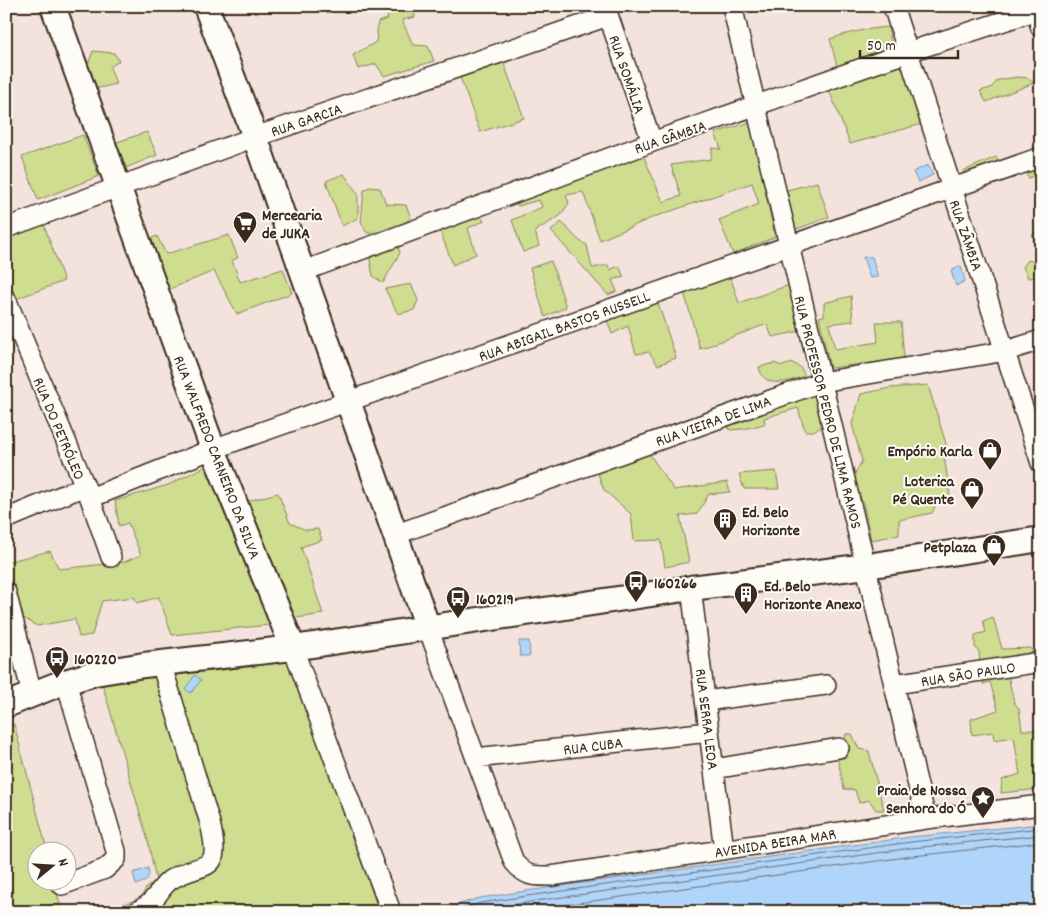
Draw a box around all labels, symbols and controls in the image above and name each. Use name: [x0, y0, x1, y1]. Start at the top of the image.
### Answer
scale bar: [860, 28, 957, 60]
street label: RUA SOMÁLIA: [601, 32, 650, 118]
text: 50 m: [867, 36, 896, 58]
street label: RUA GARCIA: [268, 98, 346, 144]
street label: RUA GÂMBIA: [632, 115, 710, 161]
street label: RUA ZÂMBIA: [942, 197, 988, 275]
place label: Mercearia de JUKA: [262, 205, 323, 246]
supermarket icon: Mercearia de JUKA: [232, 210, 258, 244]
street label: RUA ABIGAIL BASTOS RUSSELL: [476, 285, 654, 369]
street label: RUA PROFESSOR PEDRO DE LIMA RAMOS: [786, 294, 867, 532]
street label: RUA WALFREDO CARNEIRO DA SILVA: [166, 353, 265, 563]
street label: RUA DO PETRÓLEO: [26, 374, 90, 484]
street label: RUA VIEIRA DE LIMA: [653, 391, 775, 454]
shop icon: Empório Karla: [977, 437, 1003, 471]
place label: Empório Karla: [887, 441, 973, 464]
place label: Loterica Pé Quente: [893, 471, 955, 512]
shop icon: Loterica Pé Quente: [959, 476, 985, 510]
place label: Ed. Belo Horizonte: [742, 502, 800, 543]
building icon: Ed. Belo Horizonte: [712, 507, 738, 541]
shop icon: Petplaza: [981, 533, 1007, 567]
place label: Petplaza: [924, 537, 977, 560]
bus stop icon: 160266: [623, 569, 649, 603]
place label: 160266: [654, 573, 697, 596]
place label: Ed. Belo Horizonte Anexo: [764, 576, 862, 617]
building icon: Ed. Belo Horizonte Anexo: [733, 581, 759, 615]
bus stop icon: 160219: [445, 585, 471, 619]
place label: 160219: [476, 589, 514, 612]
bus stop icon: 160220: [44, 645, 70, 679]
place label: 160220: [74, 649, 117, 672]
street label: RUA SÃO PAULO: [919, 657, 1017, 694]
street label: RUA SERRA LEOA: [688, 667, 723, 772]
street label: RUA CUBA: [562, 732, 625, 763]
place label: Praia de Nossa Senhora do Ó: [877, 780, 967, 821]
place icon: Praia de Nossa Senhora do Ó: [970, 785, 996, 819]
street label: AVENIDA BEIRA MAR: [713, 823, 838, 865]
north arrow: [28, 840, 78, 890]
text: N: [52, 856, 73, 869]

